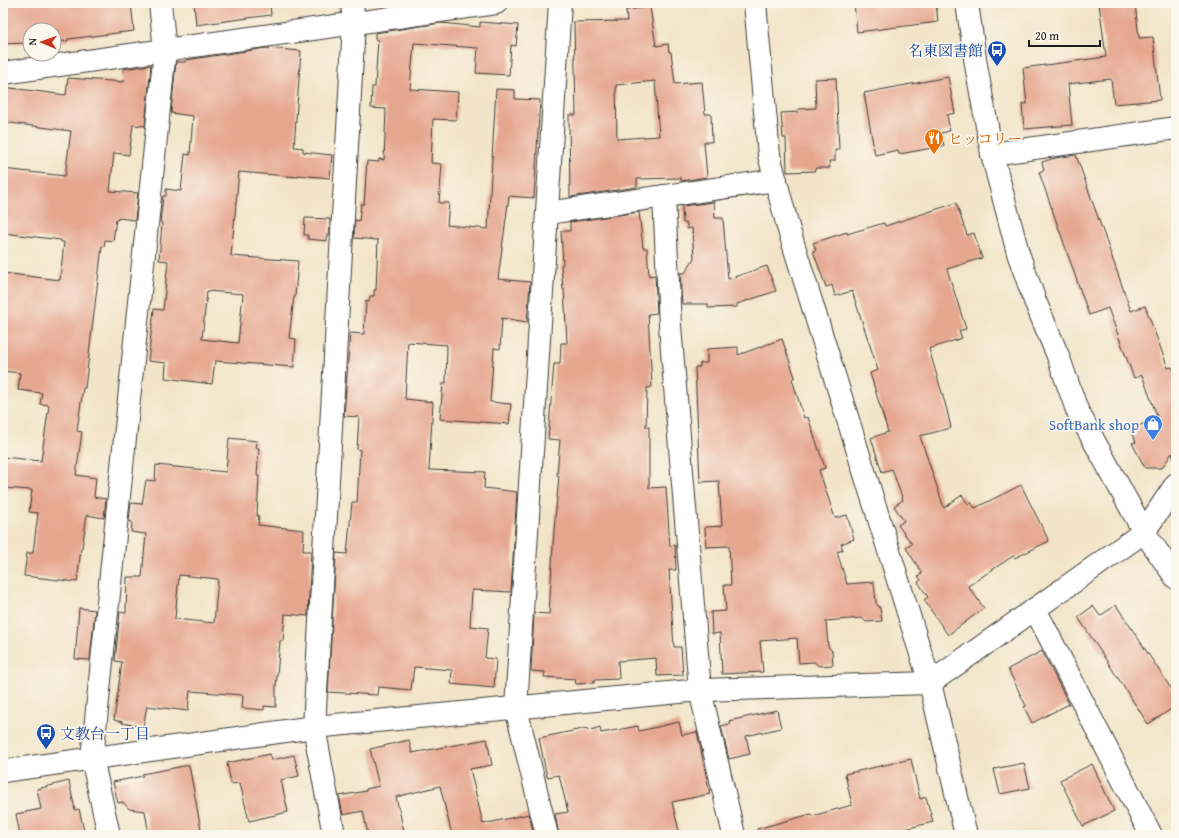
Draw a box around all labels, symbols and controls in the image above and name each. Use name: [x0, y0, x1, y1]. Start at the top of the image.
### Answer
north arrow: [22, 22, 62, 62]
scale bar: [1029, 22, 1100, 48]
text: 20 m: [1035, 27, 1059, 44]
text: N: [24, 37, 40, 46]
bus stop icon: 名東図書館: [986, 39, 1008, 67]
place label: 名東図書館: [908, 40, 983, 61]
restaurant icon: ヒッコリー: [923, 127, 945, 155]
place label: ヒッコリー: [948, 128, 1023, 149]
shop icon: SoftBank shop: [1142, 413, 1164, 441]
place label: SoftBank shop: [1049, 414, 1139, 435]
bus stop icon: 文教台一丁目: [35, 722, 57, 750]
place label: 文教台一丁目: [60, 723, 150, 744]

